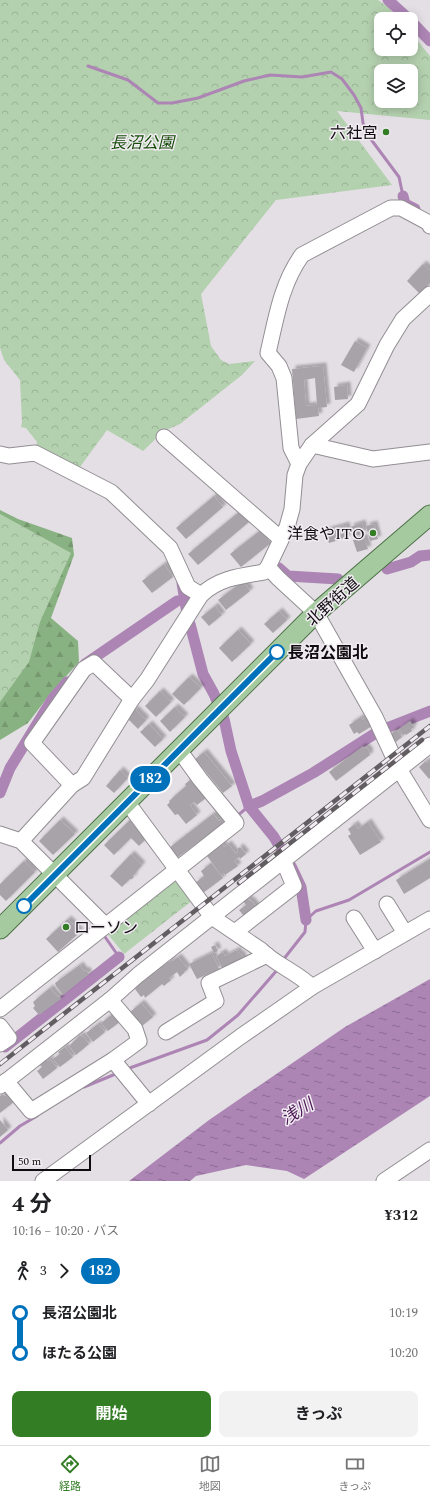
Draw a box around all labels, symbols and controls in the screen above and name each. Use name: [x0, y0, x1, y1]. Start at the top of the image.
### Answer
map controls: [374, 12, 418, 108]
button: locate: [374, 12, 418, 56]
button: layers: [374, 64, 418, 108]
place label: 六社宮: [330, 121, 378, 145]
marker: 六社宮: [381, 127, 391, 137]
park label: 長沼公園: [110, 131, 176, 155]
place label: 洋食やITO: [287, 522, 365, 546]
marker: 洋食やITO: [368, 528, 378, 538]
street label: 北野街道: [301, 571, 364, 632]
place label: 長沼公園北: [288, 641, 368, 665]
marker: 長沼公園北: [269, 644, 285, 660]
line badge: 182: [127, 766, 173, 792]
text: 182: [138, 768, 162, 789]
unlabelled marker: [16, 898, 32, 914]
place label: ローソン: [74, 916, 138, 940]
marker: ローソン: [61, 922, 71, 932]
water label: 浅川: [276, 1091, 320, 1132]
scale bar: [12, 1153, 91, 1172]
text: 50 m: [18, 1153, 41, 1170]
text: 4 分: [12, 1188, 52, 1221]
text: ¥312: [384, 1204, 418, 1227]
text: 10:16 – 10:20 · バス: [12, 1221, 119, 1241]
icon: walk: [12, 1260, 34, 1282]
icon: forward: [53, 1260, 75, 1282]
text: 182: [89, 1260, 112, 1281]
text: 3: [40, 1261, 47, 1281]
text: 長沼公園北: [42, 1302, 117, 1325]
text: 10:19: [389, 1303, 418, 1323]
text: ほたる公園: [42, 1342, 117, 1365]
text: 10:20: [389, 1343, 418, 1363]
button: 開始: [12, 1391, 211, 1437]
button: きっぷ: [219, 1391, 418, 1437]
tab: 経路: [59, 1453, 81, 1495]
tab: 地図: [199, 1453, 221, 1495]
tab: きっぷ: [339, 1453, 371, 1495]

